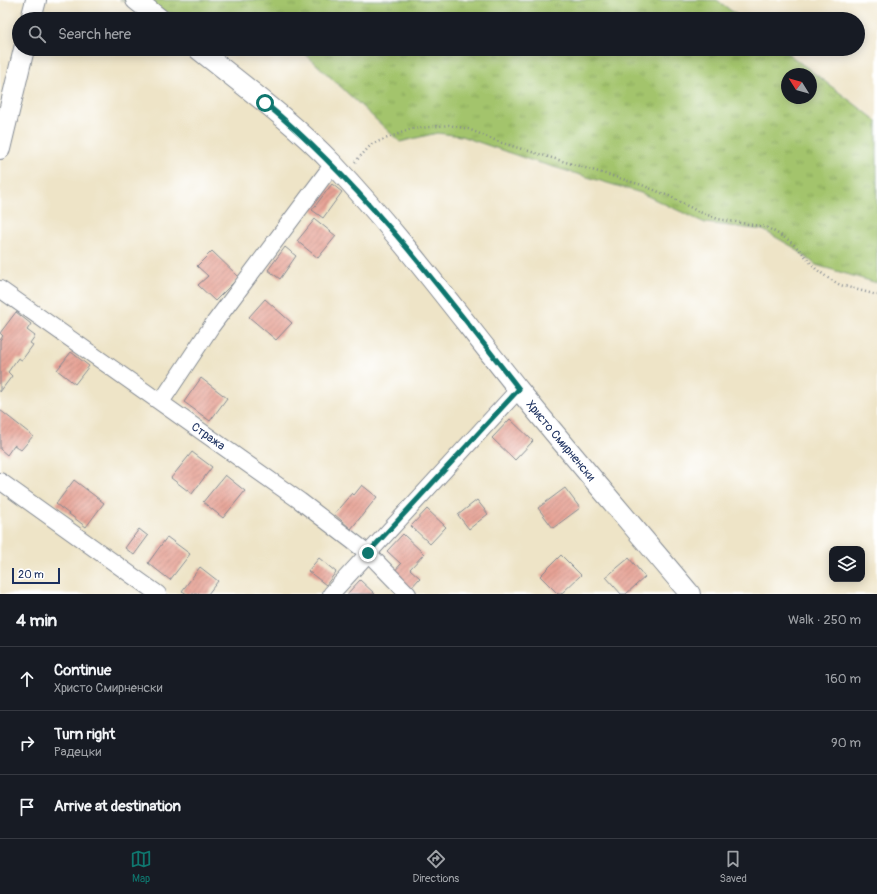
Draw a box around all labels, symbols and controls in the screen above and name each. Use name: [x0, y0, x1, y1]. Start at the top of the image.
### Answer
search box: [12, 12, 865, 56]
icon: search: [26, 23, 48, 45]
text: Search here: [58, 25, 131, 44]
north arrow: [781, 68, 817, 104]
route start: [256, 94, 274, 112]
street label: Христо Смирненски: [523, 398, 599, 485]
street label: Стража: [188, 419, 228, 454]
route end: [359, 544, 377, 562]
map controls: [829, 546, 865, 582]
button: layers: [829, 546, 865, 582]
scale bar: [12, 566, 60, 585]
text: 20 m: [18, 568, 44, 581]
text: 4 min: [16, 610, 57, 631]
text: Walk · 250 m: [788, 612, 861, 628]
text: Continue: [54, 661, 112, 680]
icon: ahead: [16, 668, 38, 690]
text: 160 m: [825, 671, 861, 687]
text: Христо Смирненски: [54, 680, 163, 696]
text: Turn right: [54, 725, 115, 744]
icon: right: [16, 732, 38, 754]
text: 90 m: [831, 735, 861, 751]
text: Радецки: [54, 744, 101, 760]
icon: arrive: [16, 796, 38, 818]
text: Arrive at destination: [54, 797, 181, 816]
tab: Map: [130, 848, 152, 885]
tab: Directions: [412, 848, 459, 885]
tab: Saved: [720, 848, 747, 885]

